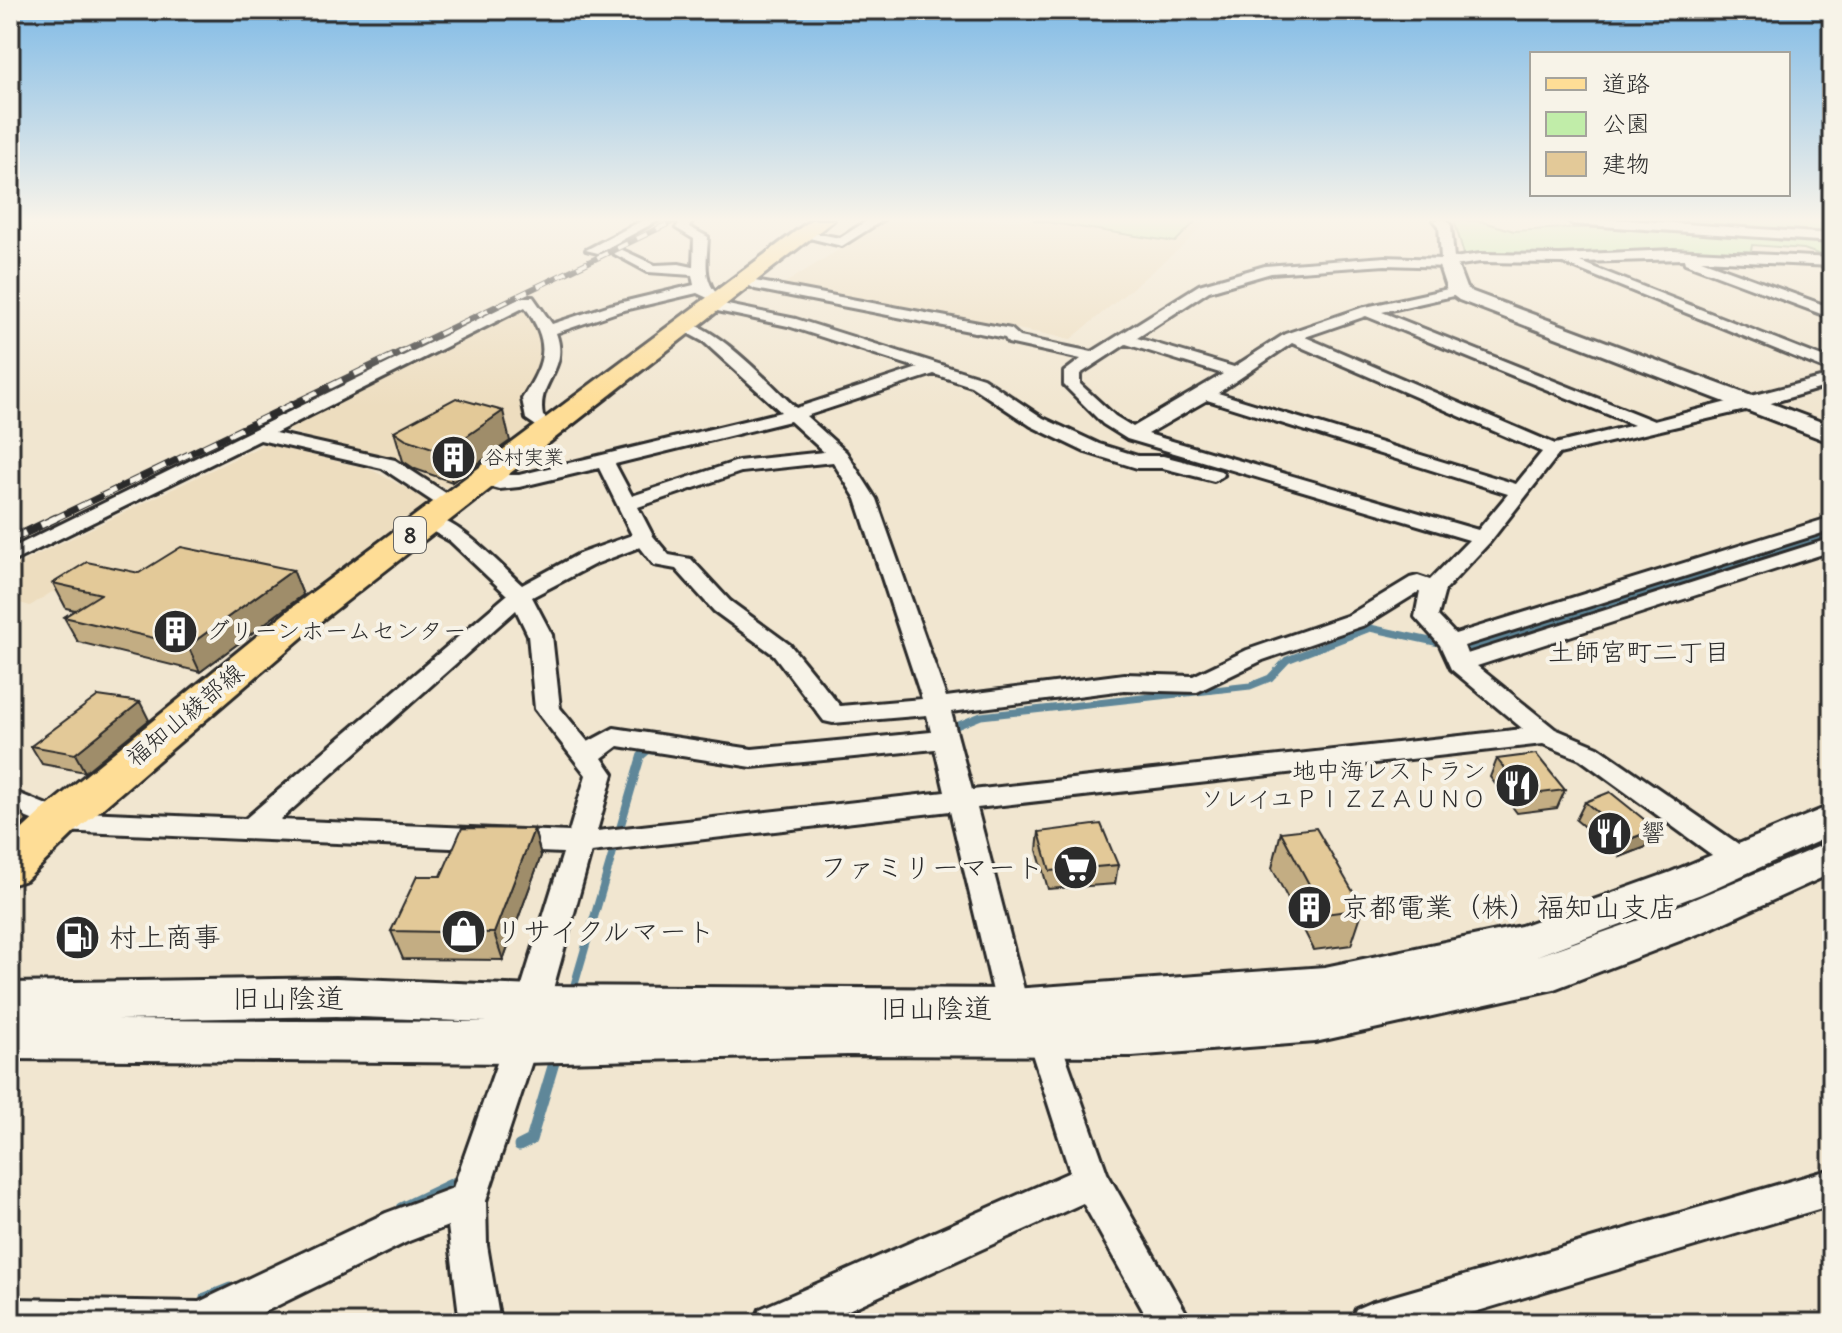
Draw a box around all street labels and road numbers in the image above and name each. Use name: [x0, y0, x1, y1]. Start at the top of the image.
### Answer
road number: 8: [394, 517, 426, 553]
street label: 福知山綾部線: [120, 656, 249, 772]
street label: 旧山陰道: [232, 980, 344, 1016]
street label: 旧山陰道: [880, 990, 992, 1026]

